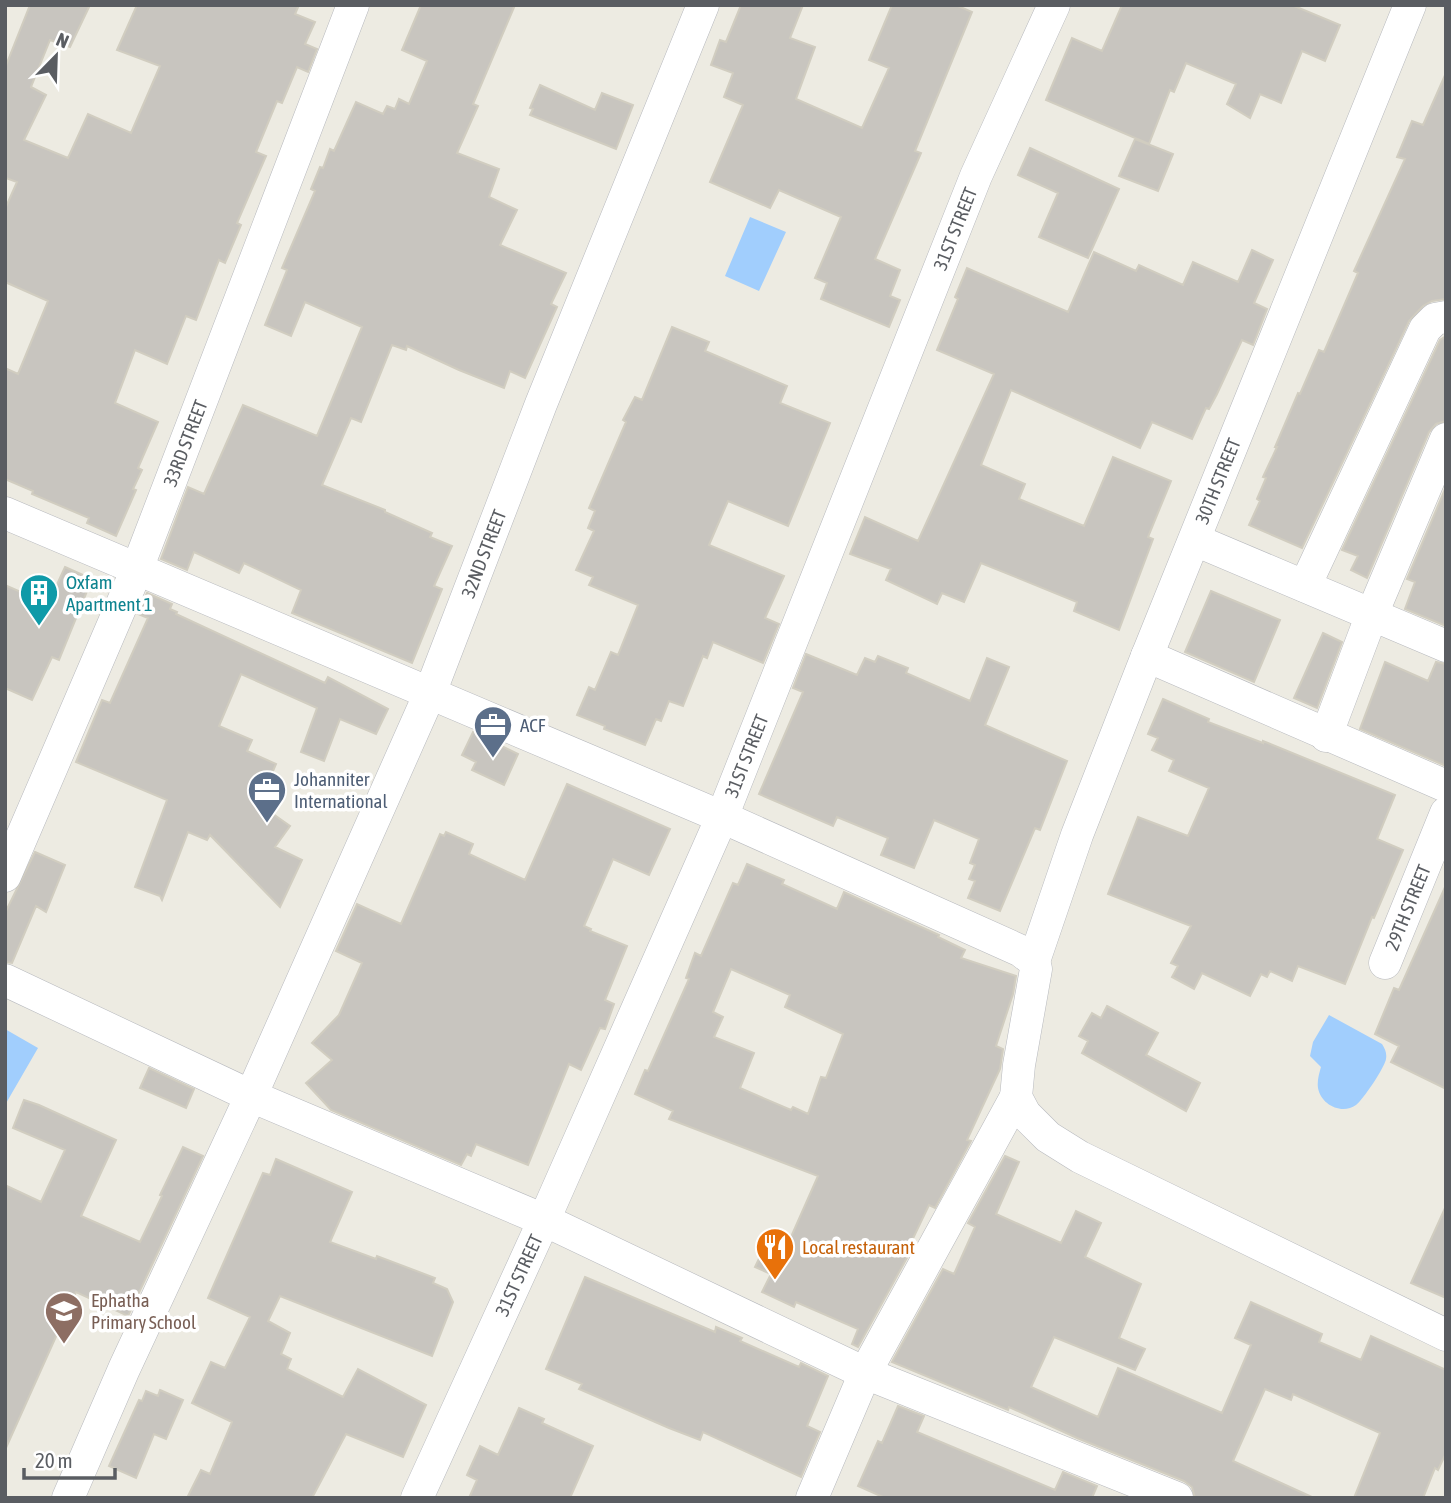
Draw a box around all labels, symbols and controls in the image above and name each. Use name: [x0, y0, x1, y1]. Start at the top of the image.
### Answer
north arrow: [21, 21, 91, 91]
text: N: [53, 28, 72, 53]
street label: 31ST STREET: [929, 183, 982, 273]
street label: 33RD STREET: [159, 396, 212, 490]
street label: 30TH STREET: [1191, 434, 1245, 527]
street label: 32ND STREET: [457, 506, 511, 601]
place label: Oxfam Apartment 1: [66, 571, 153, 615]
building icon: Oxfam Apartment 1: [18, 572, 60, 627]
office icon: ACF: [472, 704, 514, 759]
street label: 31ST STREET: [720, 711, 773, 800]
place label: ACF: [520, 714, 546, 736]
place label: Johanniter International: [294, 768, 387, 812]
office icon: Johanniter International: [246, 769, 288, 824]
street label: 29TH STREET: [1380, 861, 1435, 953]
restaurant icon: Local restaurant: [754, 1226, 796, 1281]
street label: 31ST STREET: [491, 1230, 547, 1319]
place label: Local restaurant: [802, 1236, 915, 1258]
place label: Ephatha Primary School: [91, 1289, 196, 1333]
school or university icon: Ephatha Primary School: [43, 1290, 85, 1345]
scale bar: [24, 1436, 116, 1480]
text: 20 m: [35, 1448, 73, 1472]

